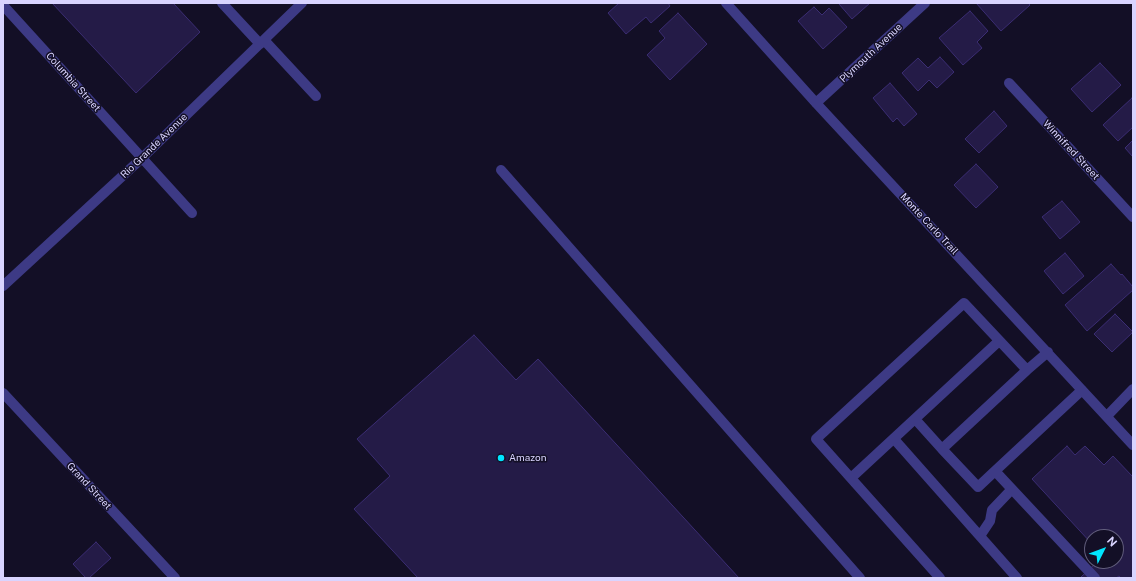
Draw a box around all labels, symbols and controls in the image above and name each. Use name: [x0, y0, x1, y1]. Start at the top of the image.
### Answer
street label: Plymouth Avenue: [837, 21, 905, 85]
street label: Columbia Street: [43, 50, 103, 114]
street label: Rio Grande Avenue: [118, 111, 190, 181]
street label: Winnifred Street: [1040, 118, 1102, 182]
street label: Monte Carlo Trail: [898, 191, 960, 257]
place label: Amazon: [509, 452, 546, 464]
marker: Amazon: [496, 453, 506, 463]
street label: Grand Street: [64, 460, 114, 512]
north arrow: [1084, 529, 1124, 569]
text: N: [1105, 534, 1120, 549]

